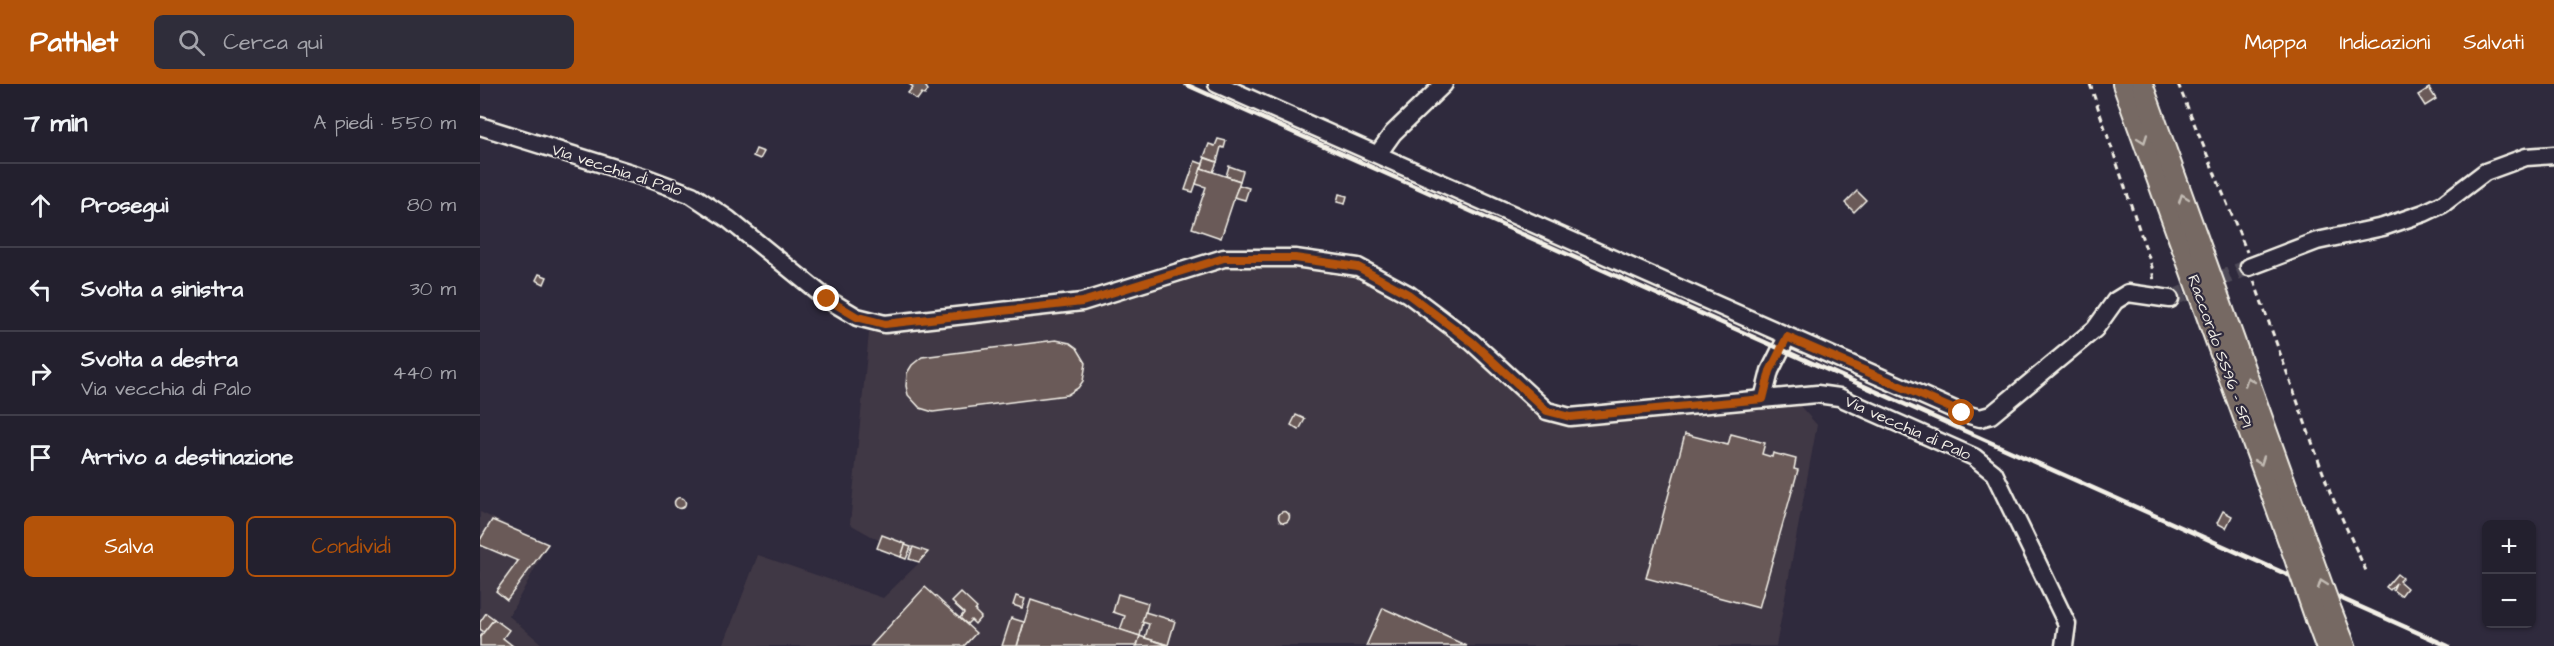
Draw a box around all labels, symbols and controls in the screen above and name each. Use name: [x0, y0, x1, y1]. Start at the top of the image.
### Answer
search box: [154, 15, 574, 69]
text: Pathlet: [30, 23, 118, 62]
icon: search: [175, 26, 208, 59]
text: Cerca qui: [223, 27, 323, 58]
text: Mappa: [2244, 28, 2307, 57]
text: Indicazioni: [2340, 28, 2430, 57]
text: Salvati: [2463, 28, 2524, 57]
text: 7 min: [24, 105, 88, 141]
text: A piedi · 550 m: [314, 109, 456, 137]
one-way arrow: [2136, 133, 2149, 144]
street label: Via vecchia di Palo: [549, 139, 685, 201]
icon: ahead: [24, 189, 57, 222]
text: Prosegui: [81, 190, 168, 221]
text: 80 m: [407, 191, 456, 219]
one-way arrow: [2177, 193, 2190, 203]
street label: Raccordo SS96 - SP1: [2182, 271, 2258, 431]
icon: left: [24, 273, 57, 306]
text: Svolta a sinistra: [81, 274, 243, 305]
text: 30 m: [410, 275, 456, 303]
route end: [813, 285, 839, 311]
text: Svolta a destra: [81, 344, 238, 375]
icon: right: [24, 357, 57, 390]
text: 440 m: [393, 359, 456, 387]
text: Via vecchia di Palo: [81, 375, 251, 403]
one-way arrow: [2243, 376, 2256, 387]
street label: Via vecchia di Palo: [1841, 390, 1975, 466]
route start: [1948, 399, 1974, 425]
icon: arrive: [24, 441, 57, 474]
text: Arrivo a destinazione: [81, 442, 293, 473]
one-way arrow: [2252, 455, 2265, 465]
button: Salva: [24, 516, 234, 577]
button: Condividi: [246, 516, 456, 577]
map controls: [2482, 520, 2536, 628]
button: +: [2482, 520, 2536, 574]
button: −: [2482, 574, 2536, 628]
one-way arrow: [2316, 579, 2329, 590]

